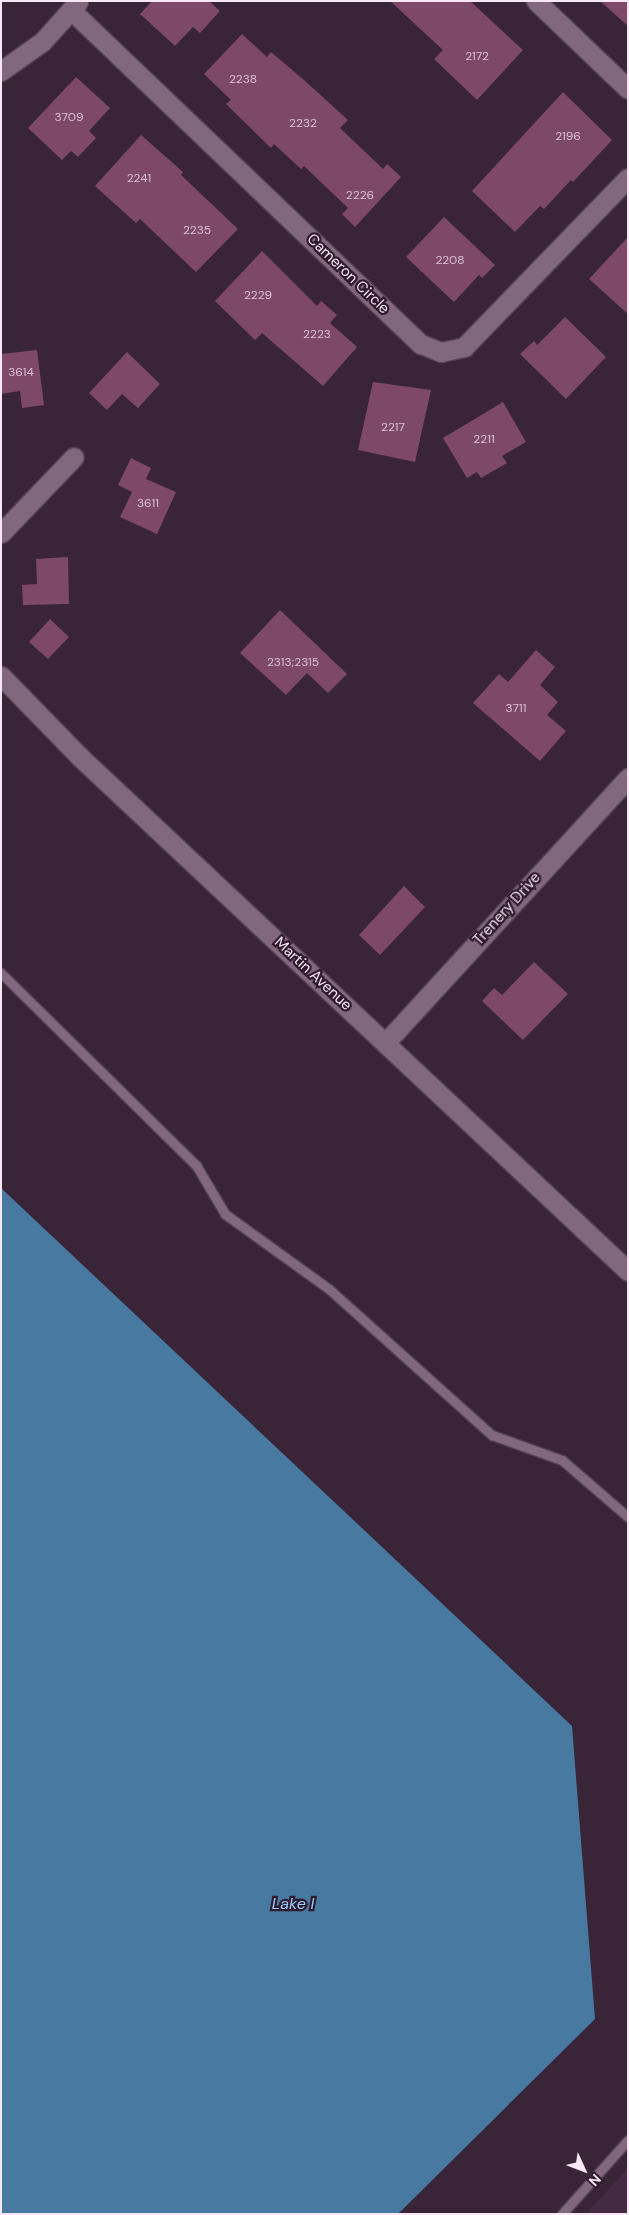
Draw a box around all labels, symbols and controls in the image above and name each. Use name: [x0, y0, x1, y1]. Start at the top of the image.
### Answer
house number: 2172: [465, 50, 489, 64]
house number: 2238: [229, 73, 257, 87]
house number: 3709: [55, 111, 83, 125]
house number: 2232: [289, 117, 317, 131]
house number: 2196: [555, 130, 581, 144]
house number: 2241: [127, 172, 151, 186]
house number: 2226: [346, 189, 374, 203]
house number: 2235: [183, 224, 211, 238]
street label: Cameron Circle: [303, 230, 393, 318]
house number: 2208: [435, 254, 465, 268]
house number: 2229: [244, 289, 272, 303]
house number: 2223: [303, 328, 331, 342]
house number: 3614: [8, 366, 34, 380]
house number: 2217: [381, 421, 405, 435]
house number: 2211: [473, 433, 495, 447]
house number: 3611: [137, 497, 159, 511]
house number: 2313;2315: [267, 656, 319, 670]
house number: 3711: [506, 702, 526, 716]
street label: Trenery Drive: [470, 869, 544, 949]
street label: Martin Avenue: [271, 934, 355, 1014]
water label: Lake I: [272, 1894, 314, 1914]
north arrow: [559, 2145, 609, 2195]
text: N: [585, 2170, 605, 2190]

